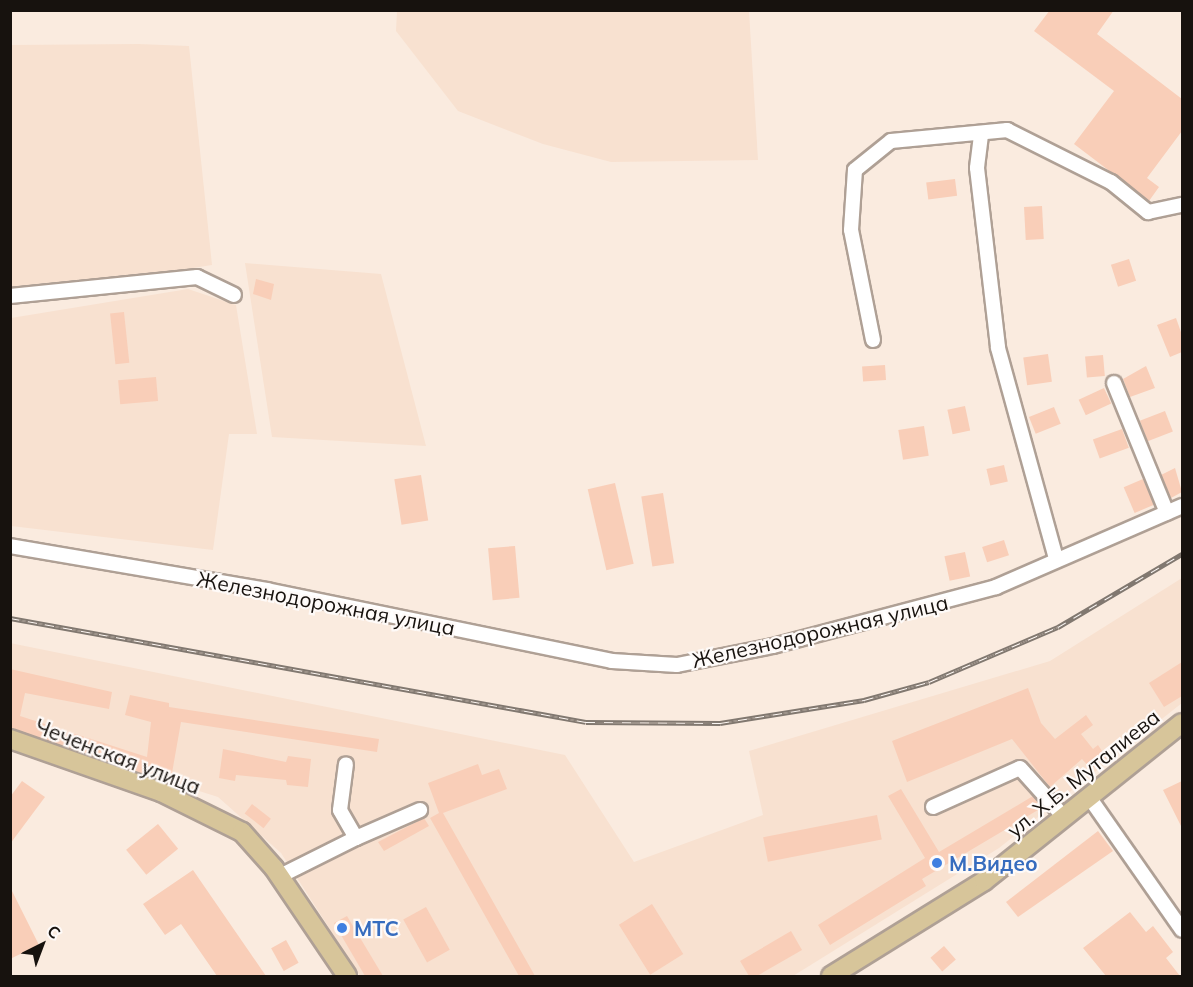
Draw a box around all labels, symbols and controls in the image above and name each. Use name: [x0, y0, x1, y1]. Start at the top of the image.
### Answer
street label: Железнодорожная улица: [195, 566, 457, 640]
street label: Железнодорожная улица: [689, 589, 951, 673]
street label: ул. Х.Б. Муталиева: [1002, 704, 1164, 842]
street label: Чеченская улица: [32, 713, 204, 799]
place label: М.Видео: [949, 850, 1038, 876]
marker: М.Видео: [930, 856, 944, 870]
north arrow: [12, 915, 72, 975]
place label: МТС: [354, 915, 399, 941]
text: С: [43, 921, 65, 943]
marker: МТС: [335, 921, 349, 935]

